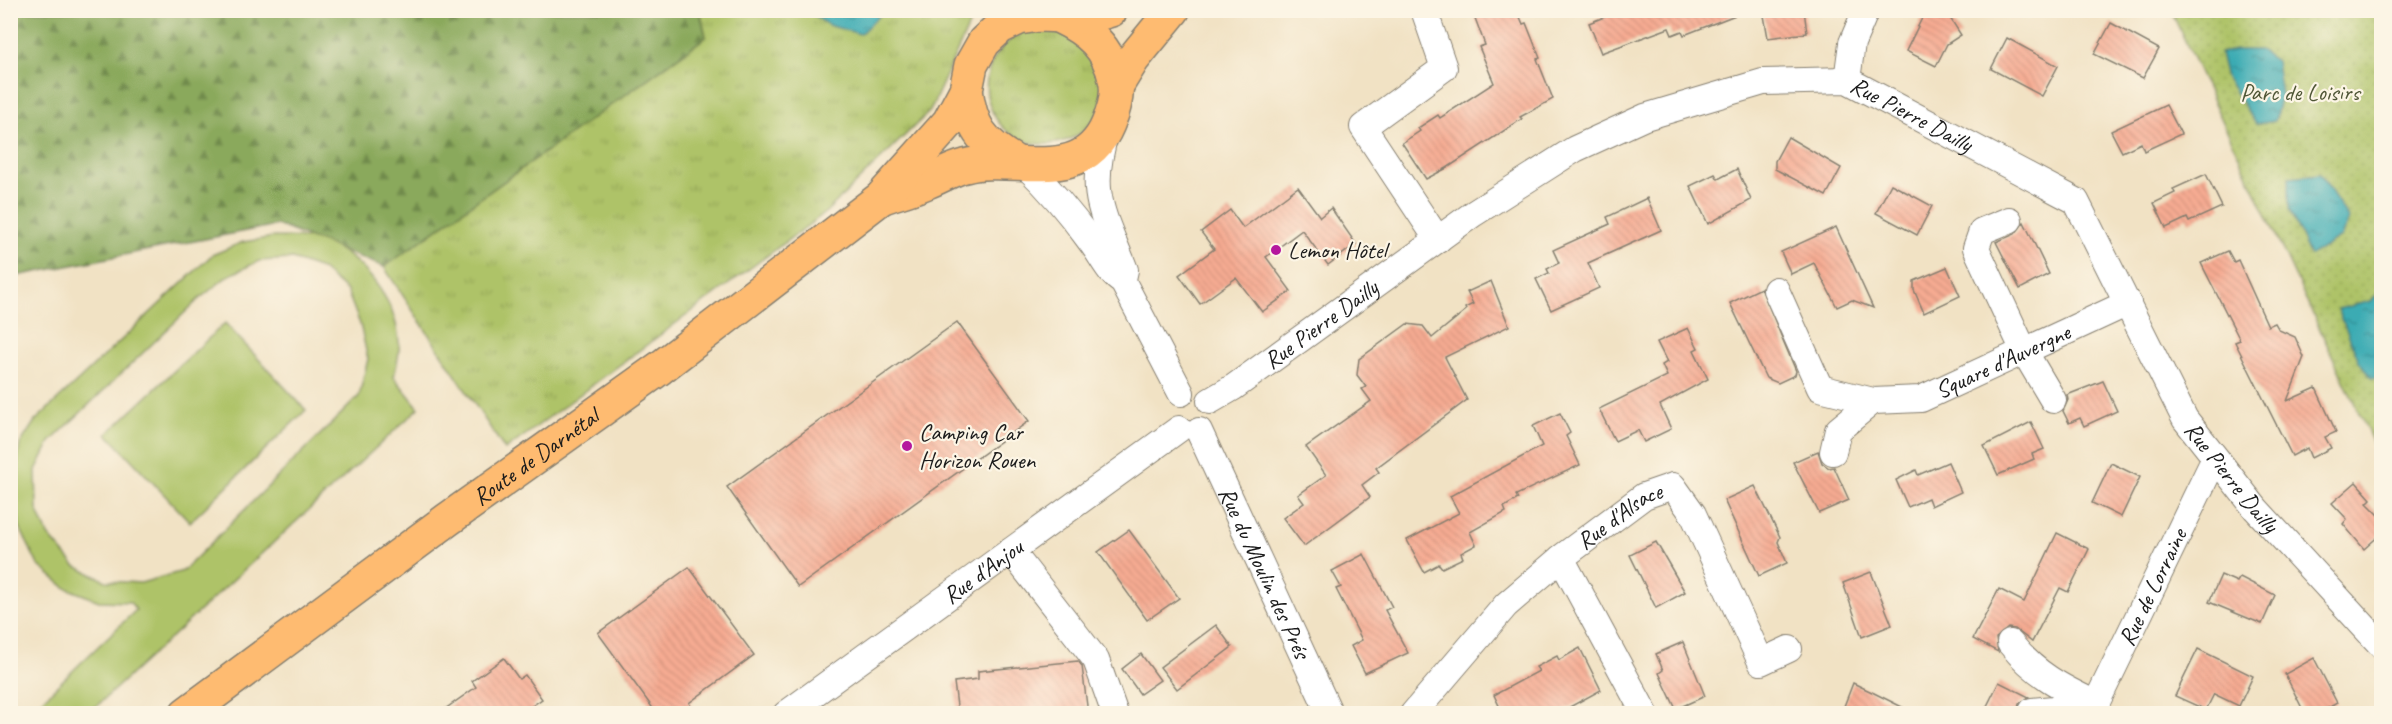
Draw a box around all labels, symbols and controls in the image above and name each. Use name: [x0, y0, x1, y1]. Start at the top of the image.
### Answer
street label: Rue Pierre Dailly: [1846, 70, 1979, 160]
park label: Parc de Loisirs: [2240, 77, 2361, 107]
place label: Lemon Hôtel: [1288, 235, 1390, 265]
marker: Lemon Hôtel: [1269, 243, 1283, 257]
street label: Rue Pierre Dailly: [1258, 272, 1385, 376]
street label: Square d'Auvergne: [1930, 316, 2077, 405]
street label: Route de Darnétal: [467, 399, 608, 512]
street label: Rue Pierre Dailly: [2178, 416, 2286, 540]
place label: Camping Car Horizon Rouen: [919, 417, 1037, 475]
marker: Camping Car Horizon Rouen: [900, 439, 914, 453]
street label: Rue d'Alsace: [1571, 475, 1668, 556]
street label: Rue du Moulin des Prés: [1212, 482, 1318, 666]
street label: Rue de Lorraine: [2111, 522, 2194, 651]
street label: Rue d'Anjou: [937, 531, 1030, 610]

